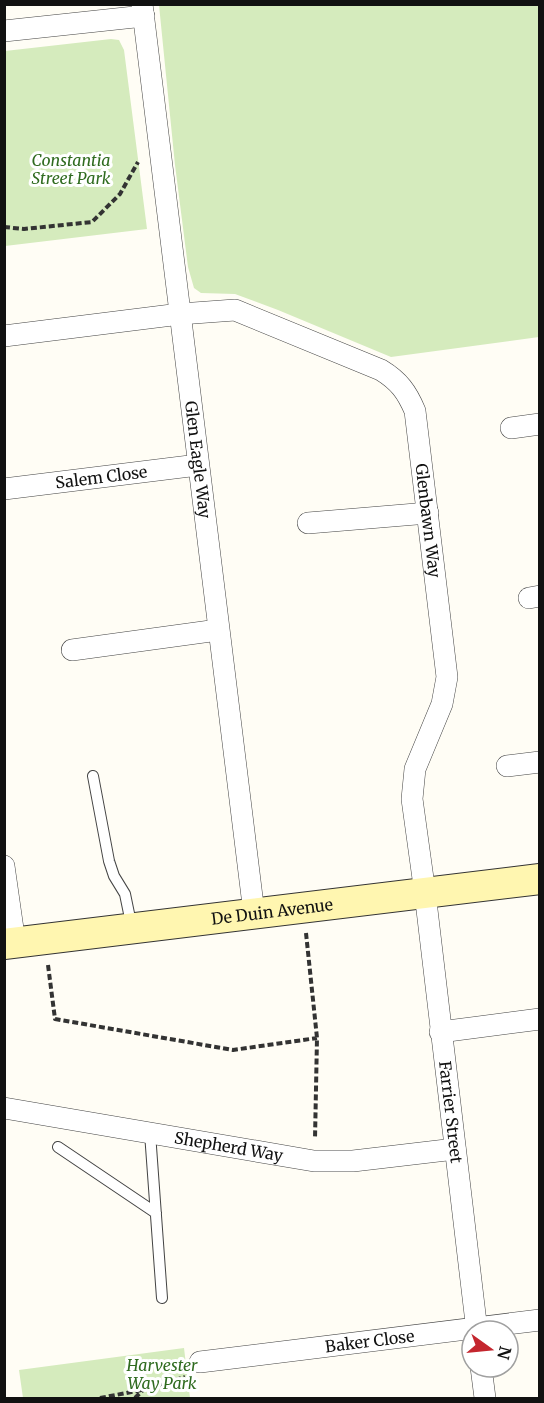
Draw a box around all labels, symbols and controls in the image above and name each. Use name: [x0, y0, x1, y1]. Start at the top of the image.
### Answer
park label: Constantia Street Park: [32, 150, 111, 188]
street label: Glen Eagle Way: [181, 400, 215, 520]
street label: Salem Close: [54, 461, 148, 493]
street label: Glenbawn Way: [411, 462, 445, 579]
street label: De Duin Avenue: [210, 894, 334, 929]
street label: Farrier Street: [435, 1060, 467, 1165]
street label: Shepherd Way: [173, 1127, 285, 1166]
north arrow: [460, 1319, 520, 1379]
street label: Baker Close: [324, 1326, 416, 1356]
text: N: [493, 1344, 516, 1362]
park label: Harvester Way Park: [126, 1355, 198, 1393]

